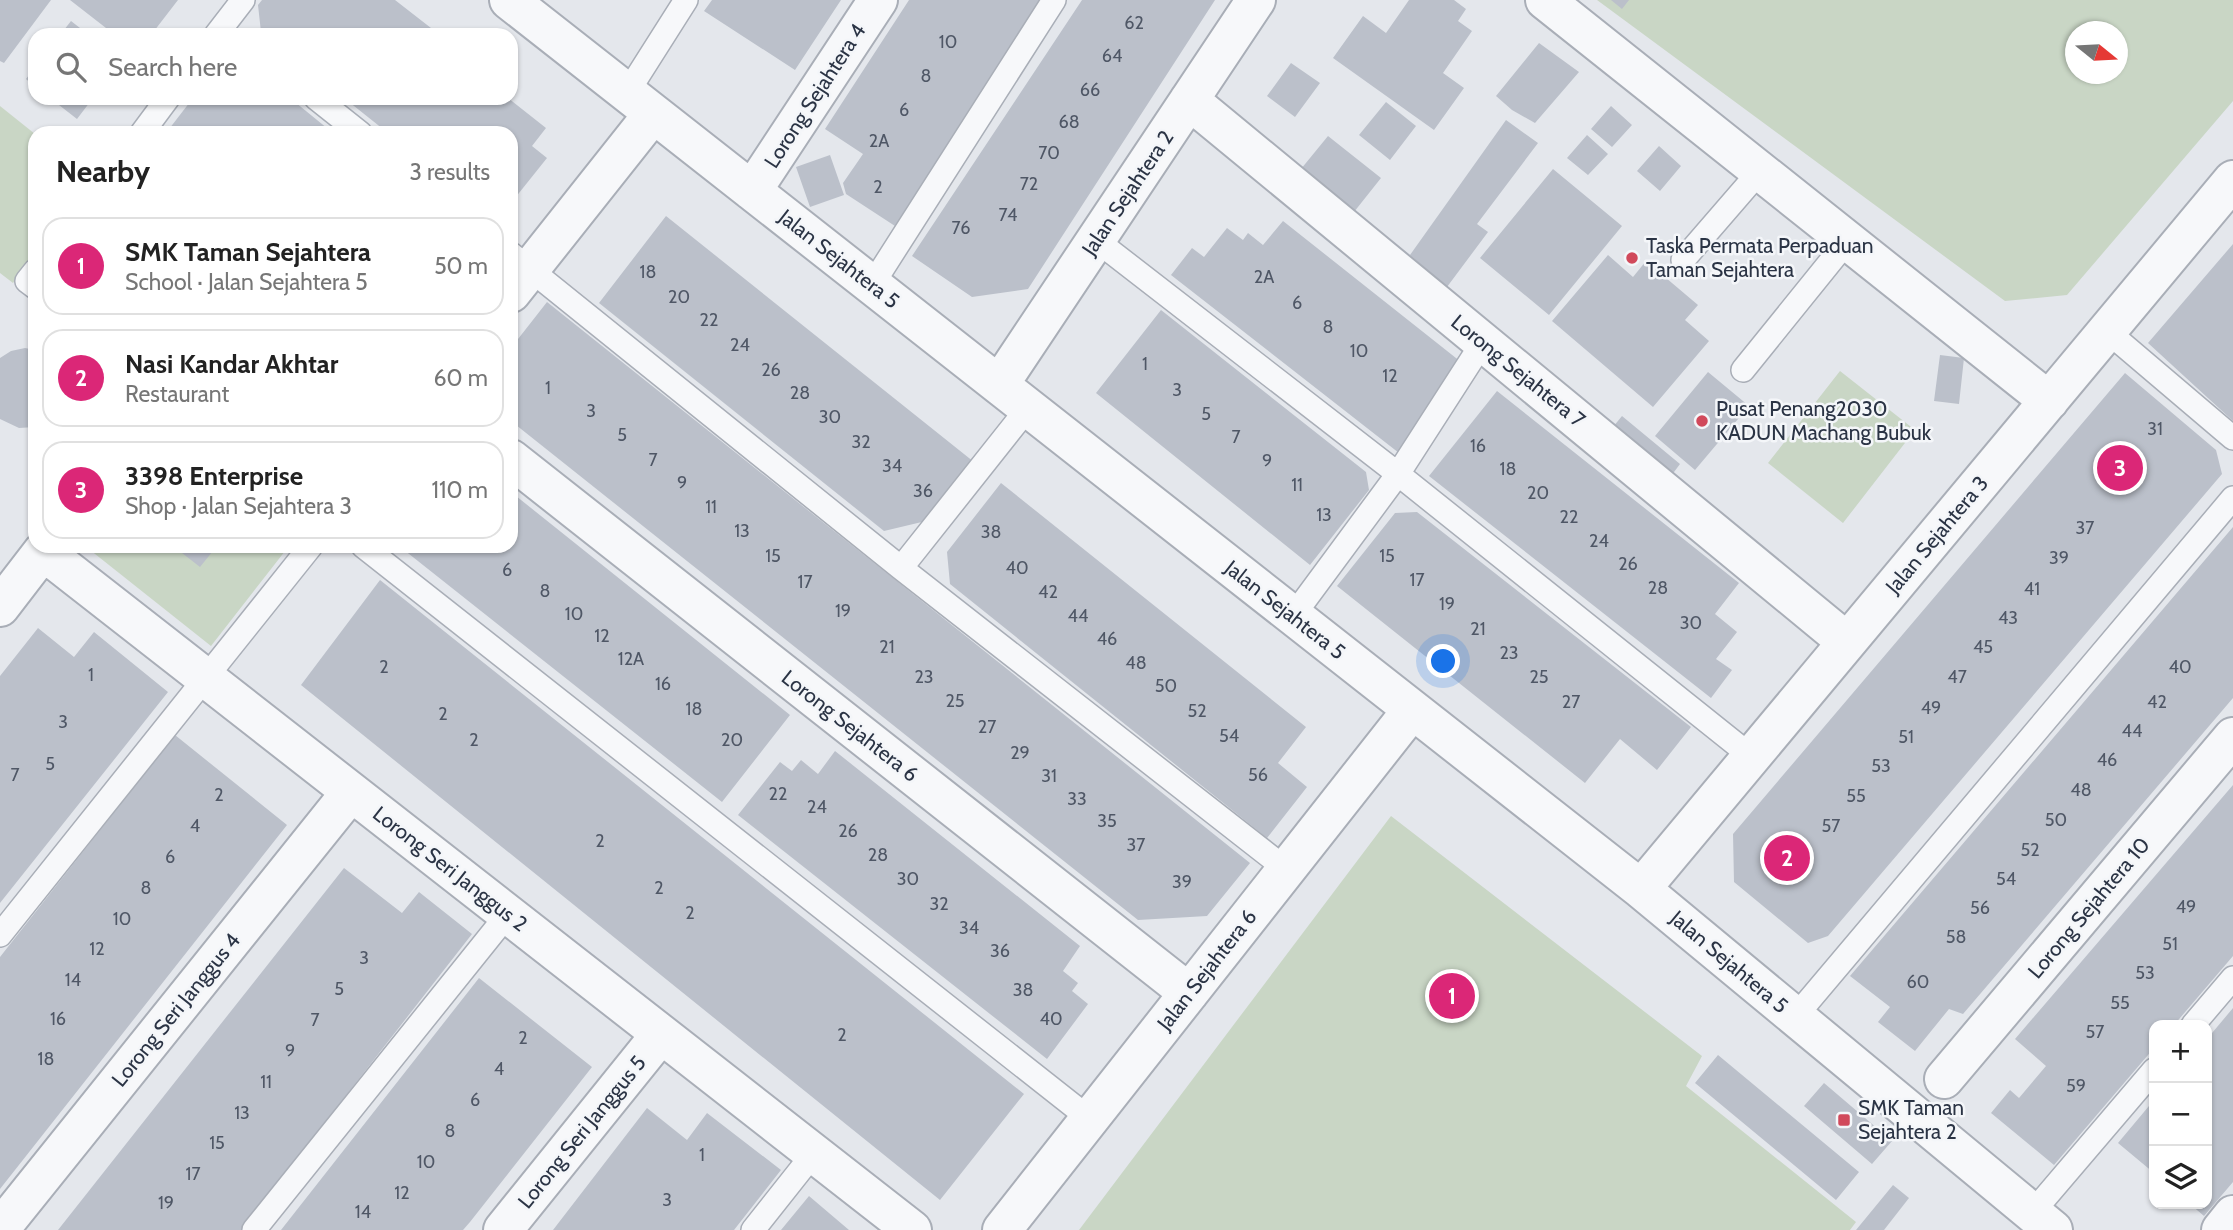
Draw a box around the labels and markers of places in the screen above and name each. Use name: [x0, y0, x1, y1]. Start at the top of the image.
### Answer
place label: Taska Permata Perpaduan Taman Sejahtera: [1646, 233, 1873, 283]
marker: Taska Permata Perpaduan Taman Sejahtera: [1624, 250, 1640, 266]
place label: Pusat Penang2030 KADUN Machang Bubuk: [1716, 396, 1932, 445]
marker: Pusat Penang2030 KADUN Machang Bubuk: [1694, 413, 1710, 429]
pin: 3: [2097, 442, 2143, 494]
pin: 2: [1764, 832, 1810, 884]
pin: 1: [1429, 970, 1475, 1022]
place label: SMK Taman Sejahtera 2: [1858, 1095, 1964, 1145]
marker: SMK Taman Sejahtera 2: [1836, 1112, 1852, 1128]

